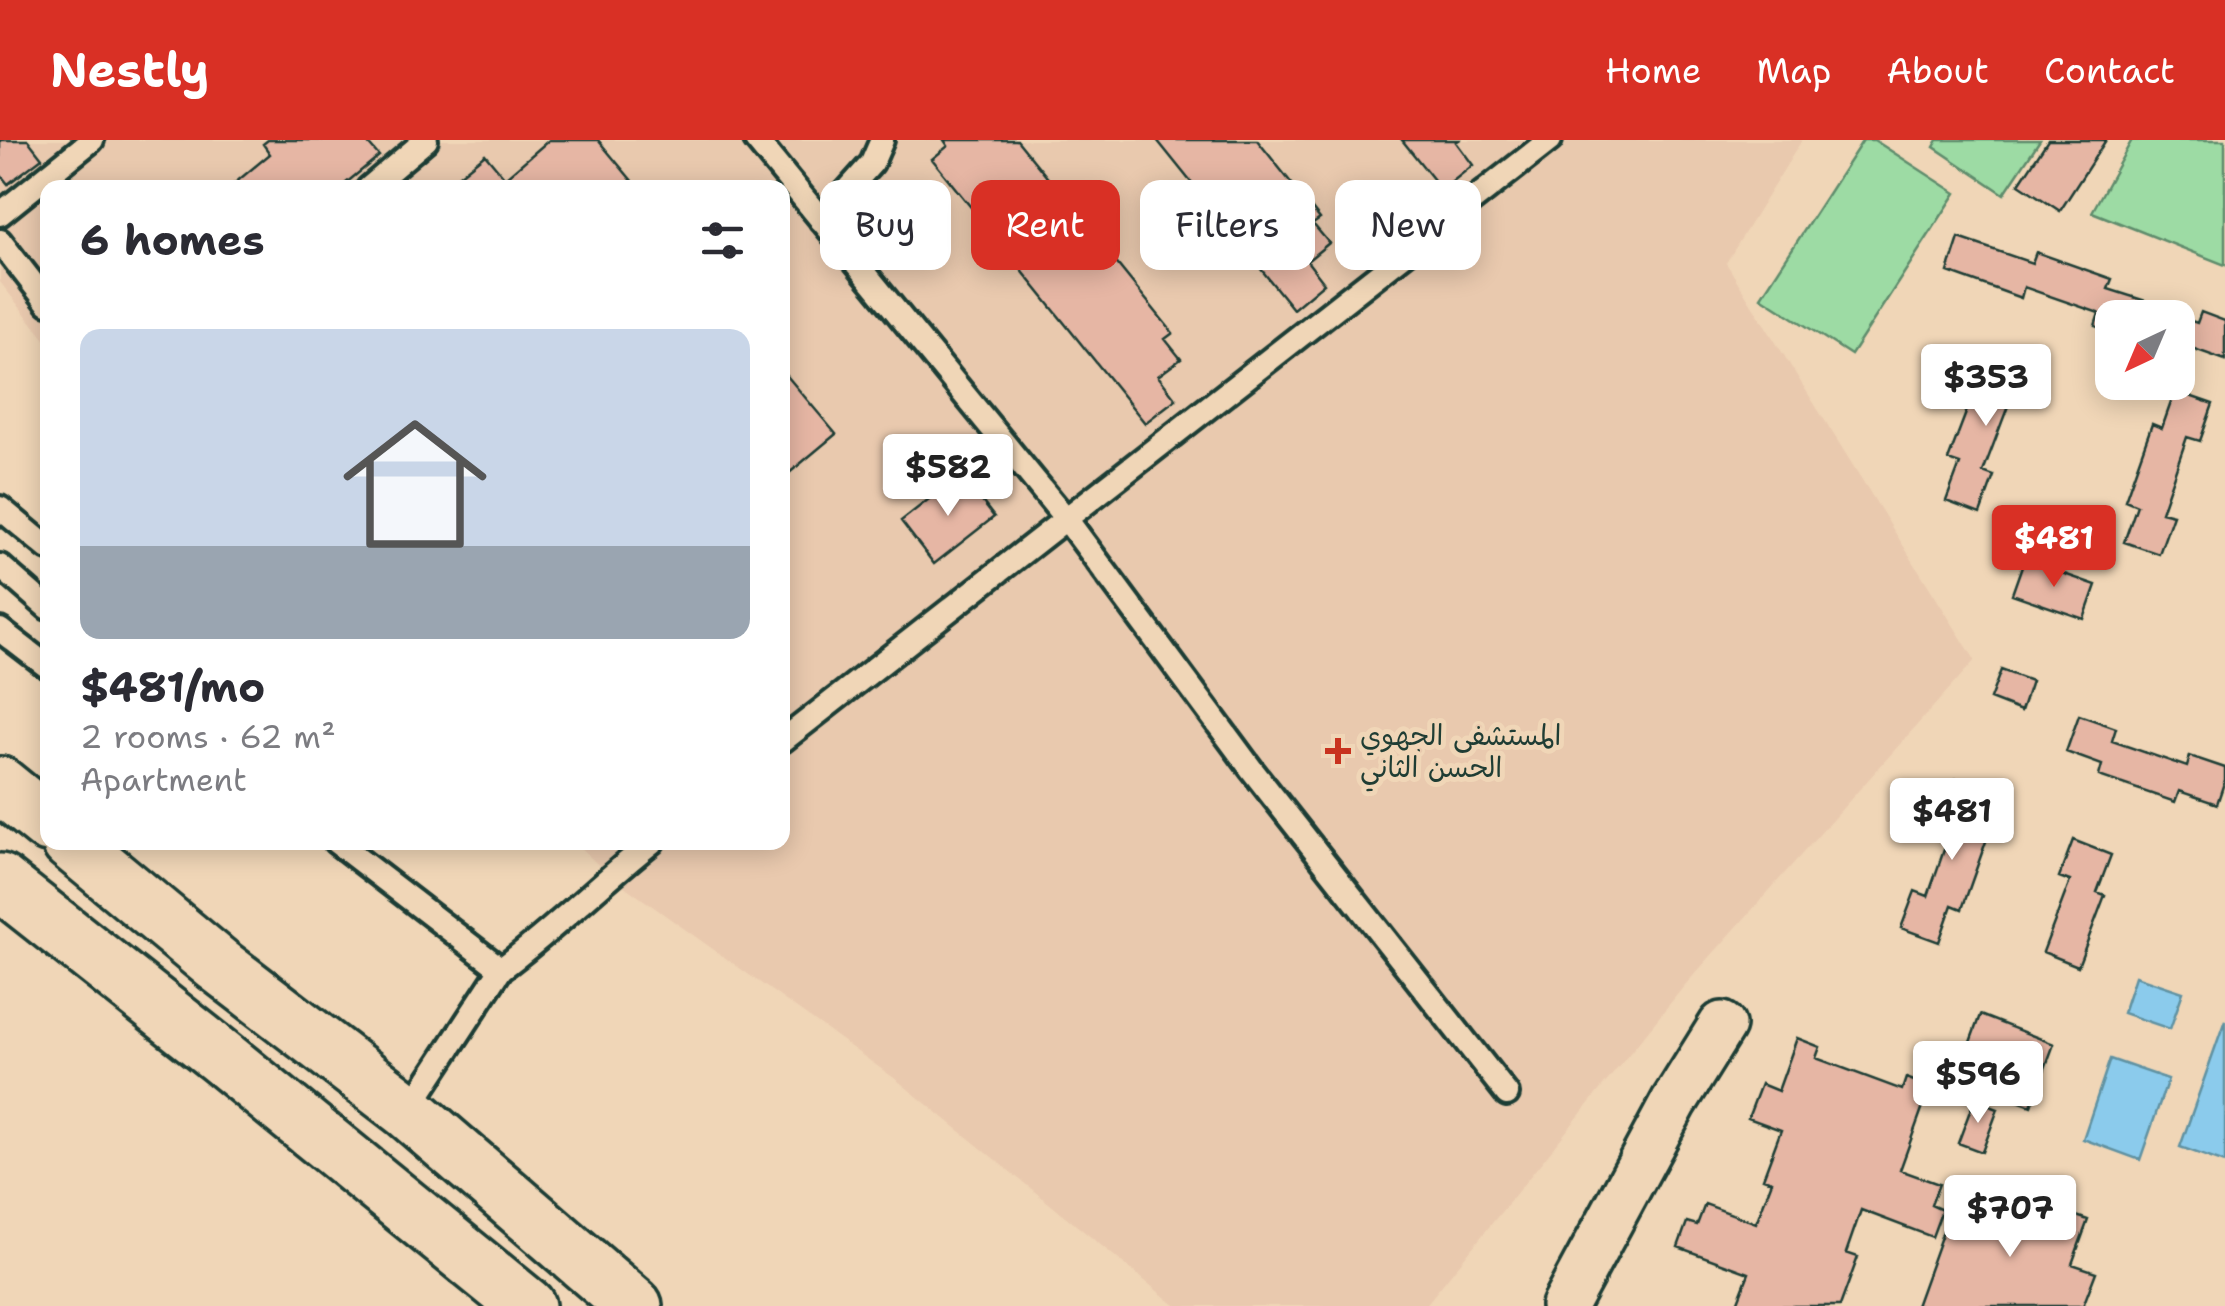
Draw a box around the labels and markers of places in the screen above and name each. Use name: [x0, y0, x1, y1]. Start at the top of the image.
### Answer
pin: $353: [1927, 344, 2045, 429]
pin: $582: [889, 434, 1007, 519]
pin: $481: [1995, 505, 2113, 590]
place label: المستشفى الجهوي الحسن الثاني: [1360, 716, 1561, 792]
marker: المستشفى الجهوي الحسن الثاني: [1325, 738, 1351, 764]
pin: $481: [1893, 778, 2011, 863]
pin: $596: [1919, 1041, 2037, 1126]
pin: $707: [1951, 1175, 2069, 1260]

